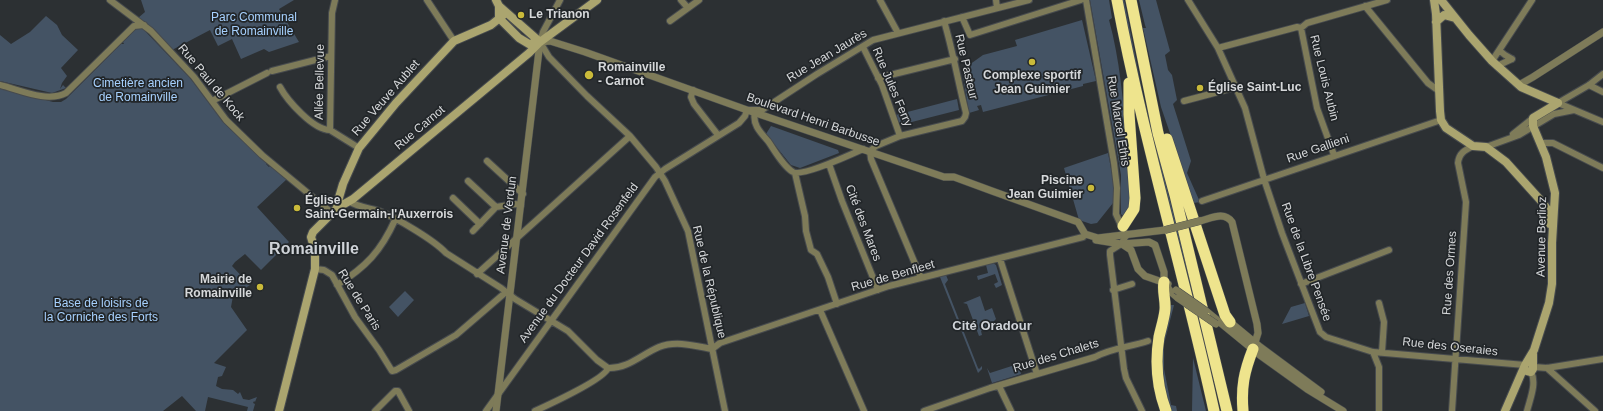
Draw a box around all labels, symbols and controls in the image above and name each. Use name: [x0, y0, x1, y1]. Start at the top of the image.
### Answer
place label: Le Trianon: [529, 8, 590, 22]
marker: Le Trianon: [516, 10, 526, 20]
park label: Parc Communal de Romainville: [211, 11, 297, 39]
street label: Rue Jean Jaurès: [784, 26, 870, 86]
street label: Rue Pasteur: [951, 33, 981, 101]
street label: Rue Louis Aubin: [1306, 34, 1342, 122]
street label: Rue Paul de Kock: [175, 42, 247, 124]
street label: Allée Bellevue: [312, 44, 328, 120]
street label: Rue Jules Ferry: [869, 45, 915, 129]
street label: Rue Veuve Aublet: [349, 57, 423, 139]
marker: Complexe sportif Jean Guimier: [1027, 57, 1037, 67]
place label: Romainville - Carnot: [598, 61, 665, 89]
marker: Romainville - Carnot: [583, 69, 595, 81]
place label: Complexe sportif Jean Guimier: [983, 69, 1081, 97]
street label: Rue Marcel Ethis: [1104, 75, 1132, 167]
park label: Cimetière ancien de Romainville: [93, 77, 183, 105]
place label: Église Saint-Luc: [1208, 81, 1301, 95]
marker: Église Saint-Luc: [1195, 83, 1205, 93]
street label: Boulevard Henri Barbusse: [744, 90, 882, 150]
street label: Rue Carnot: [392, 103, 448, 153]
street label: Rue Gallieni: [1285, 132, 1351, 166]
place label: Piscine Jean Guimier: [1007, 174, 1083, 202]
street label: Avenue de Verdun: [494, 175, 520, 275]
street label: Avenue du Docteur David Rosenfeld: [516, 180, 642, 346]
street label: Cité des Mares: [842, 183, 884, 263]
marker: Piscine Jean Guimier: [1086, 183, 1096, 193]
place label: Église Saint-Germain-l'Auxerrois: [305, 194, 453, 222]
street label: Avenue Berlioz: [1534, 197, 1550, 277]
street label: Rue de la Libre Pensée: [1278, 201, 1334, 323]
marker: Église Saint-Germain-l'Auxerrois: [292, 203, 302, 213]
street label: Rue de la République: [689, 224, 729, 340]
street label: Rue des Ormes: [1440, 231, 1460, 315]
district label: Romainville: [269, 240, 359, 260]
street label: Rue de Benfleet: [850, 257, 936, 295]
street label: Rue de Paris: [335, 267, 383, 333]
place label: Mairie de Romainville: [185, 273, 252, 301]
marker: Mairie de Romainville: [255, 282, 265, 292]
park label: Base de loisirs de la Corniche des Forts: [44, 297, 158, 325]
district label: Cité Oradour: [952, 318, 1032, 334]
street label: Rue des Oseraies: [1401, 335, 1499, 359]
street label: Rue des Chalets: [1011, 336, 1101, 376]

